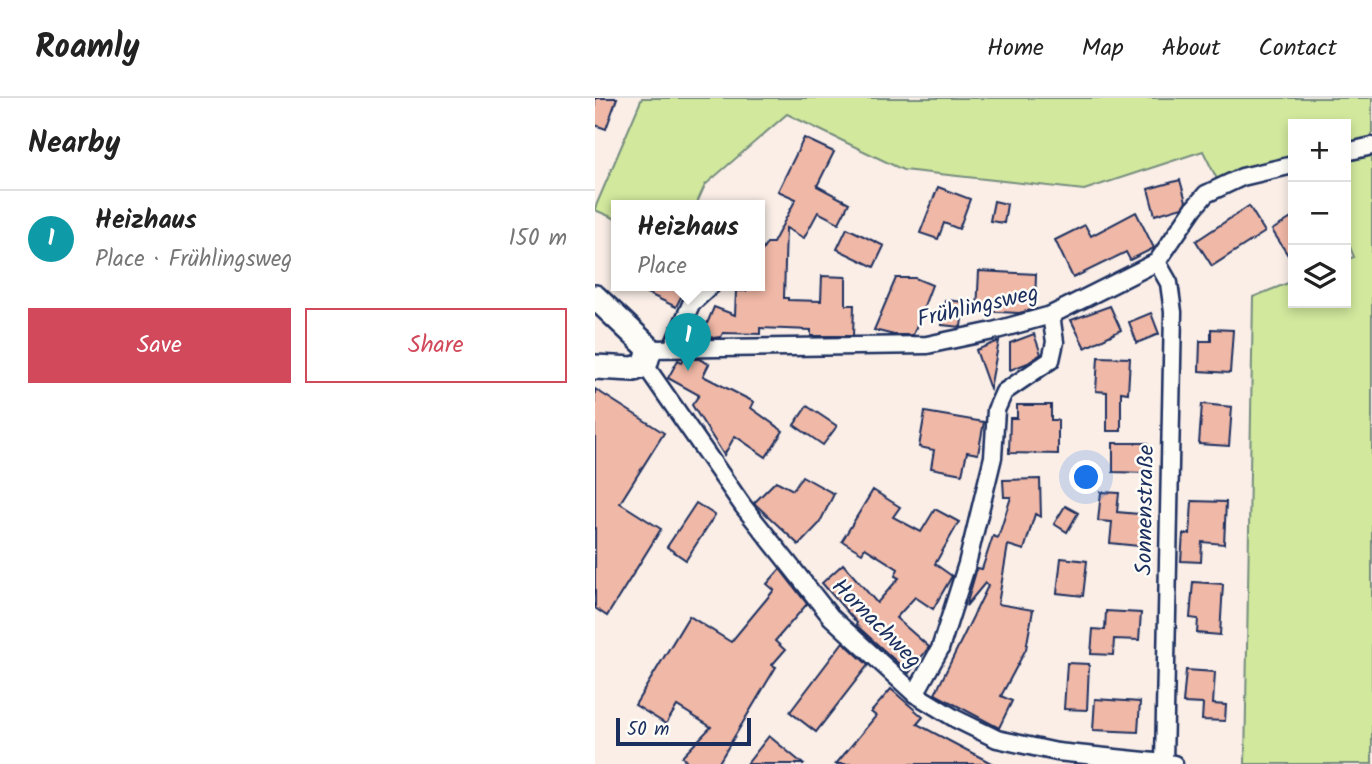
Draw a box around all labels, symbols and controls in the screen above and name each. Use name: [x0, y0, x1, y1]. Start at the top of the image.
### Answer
text: Roamly: [35, 22, 140, 75]
text: Home: [987, 29, 1044, 68]
text: Map: [1082, 29, 1124, 68]
text: About: [1162, 29, 1220, 68]
text: Contact: [1258, 29, 1337, 68]
map controls: [1288, 119, 1351, 308]
button: +: [1288, 119, 1351, 182]
text: Nearby: [28, 120, 120, 168]
button: −: [1288, 182, 1351, 245]
text: Heizhaus: [95, 200, 197, 242]
popup: [611, 200, 765, 291]
text: Heizhaus: [637, 207, 739, 249]
text: 1: [48, 221, 54, 257]
text: 150 m: [508, 221, 567, 257]
text: Place · Frühlingsweg: [95, 242, 292, 278]
button: layers: [1288, 245, 1351, 308]
text: Place: [637, 249, 687, 285]
street label: Frühlingsweg: [914, 276, 1042, 338]
button: Save: [28, 308, 291, 383]
button: Share: [305, 308, 567, 383]
pin: 1: [665, 313, 711, 371]
street label: Sonnenstraße: [1127, 444, 1165, 576]
your location: [1069, 460, 1103, 494]
street label: Hornachweg: [822, 570, 930, 678]
scale bar: [616, 715, 751, 747]
text: 50 m: [627, 715, 669, 745]

